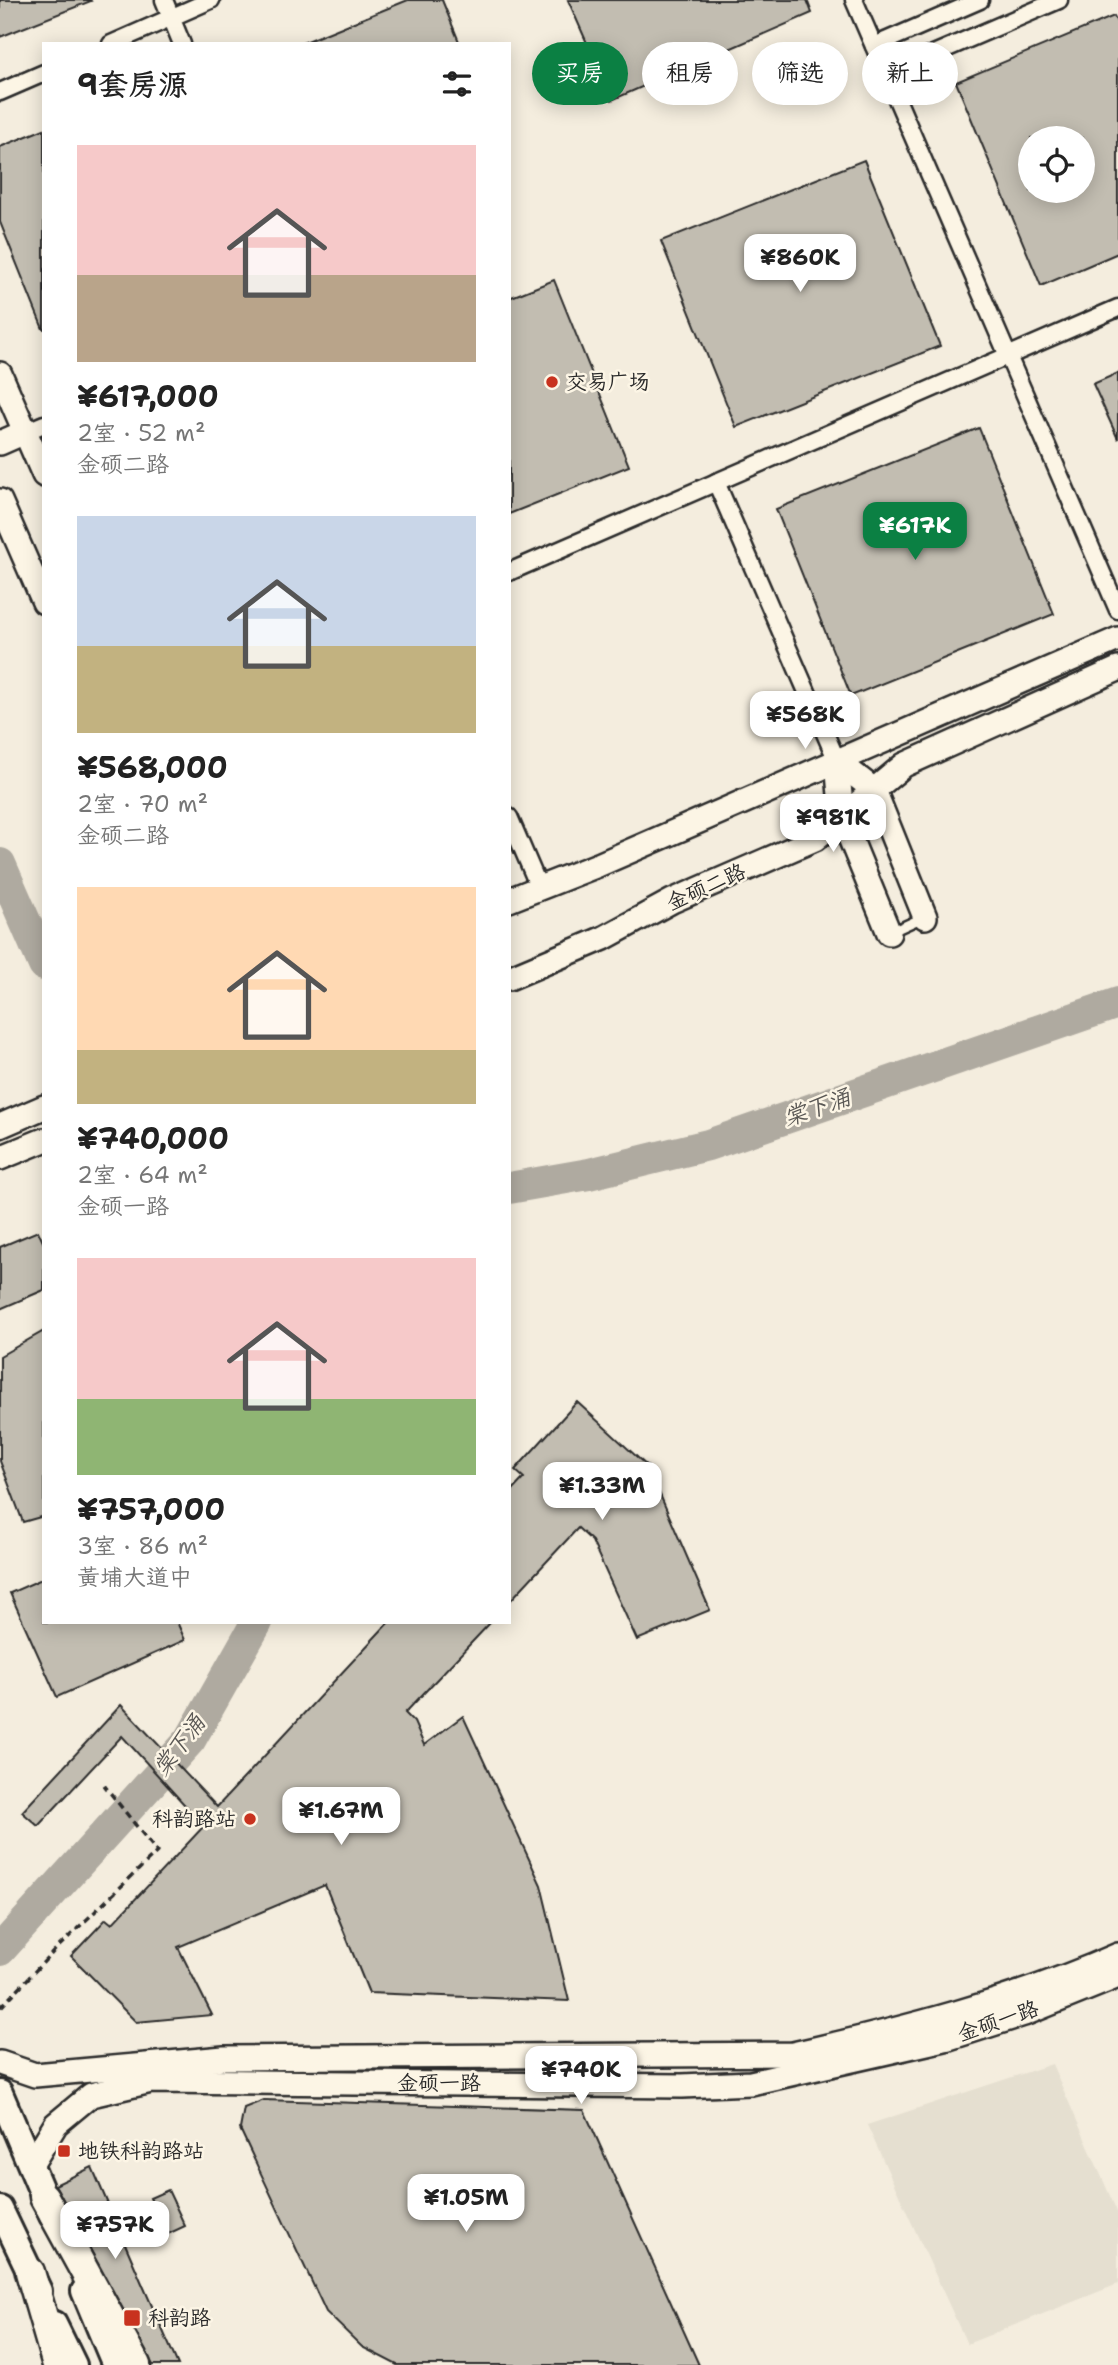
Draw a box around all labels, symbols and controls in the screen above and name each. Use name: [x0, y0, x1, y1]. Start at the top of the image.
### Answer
chip: 买房: [532, 42, 628, 105]
chip: 租房: [642, 42, 738, 105]
chip: 筛选: [752, 42, 848, 105]
chip: 新上: [862, 42, 958, 105]
text: 9套房源: [77, 64, 188, 105]
icon: filters: [438, 65, 476, 103]
map controls: [1018, 126, 1095, 203]
button: locate: [1018, 126, 1095, 203]
icon: home: [214, 190, 340, 316]
pin: ¥860K: [751, 234, 849, 294]
text: ¥860K: [760, 242, 840, 272]
place label: 交易广场: [566, 368, 650, 396]
marker: 交易广场: [544, 374, 560, 390]
text: ¥617,000: [77, 376, 219, 417]
text: 2室 · 52 m²: [77, 418, 206, 448]
text: 金硕二路: [77, 449, 169, 479]
pin: ¥617K: [866, 503, 964, 562]
text: ¥617K: [879, 510, 951, 540]
icon: home: [214, 561, 340, 687]
pin: ¥568K: [756, 692, 854, 751]
text: ¥568K: [766, 699, 844, 729]
text: ¥568,000: [77, 747, 228, 788]
text: 2室 · 70 m²: [77, 789, 208, 819]
pin: ¥981K: [784, 794, 882, 854]
text: ¥981K: [796, 802, 870, 832]
text: 金硕二路: [77, 820, 169, 850]
street label: 金硕二路: [662, 857, 750, 917]
icon: home: [214, 932, 340, 1058]
water label: 棠下涌: [779, 1081, 855, 1132]
text: ¥740,000: [77, 1118, 229, 1159]
text: 2室 · 64 m²: [77, 1160, 208, 1190]
text: 金硕一路: [77, 1191, 169, 1221]
icon: home: [214, 1303, 340, 1429]
pin: ¥1.33M: [545, 1462, 659, 1522]
text: ¥1.33M: [559, 1470, 645, 1500]
text: ¥757,000: [77, 1489, 225, 1530]
text: 3室 · 86 m²: [77, 1531, 208, 1561]
text: 黄埔大道中: [77, 1562, 192, 1592]
water label: 棠下涌: [146, 1708, 212, 1782]
pin: ¥1.67M: [284, 1787, 398, 1847]
text: ¥1.67M: [298, 1795, 384, 1825]
place label: 科韵路站: [152, 1805, 236, 1833]
marker: 科韵路站: [242, 1811, 258, 1827]
street label: 金硕一路: [954, 1994, 1042, 2048]
pin: ¥740K: [532, 2046, 630, 2106]
text: ¥740K: [541, 2054, 621, 2084]
street label: 金硕一路: [397, 2069, 481, 2097]
place label: 地铁科韵路站: [78, 2137, 204, 2165]
marker: 地铁科韵路站: [56, 2143, 72, 2159]
pin: ¥1.05M: [409, 2174, 523, 2234]
text: ¥1.05M: [423, 2182, 509, 2212]
pin: ¥757K: [66, 2202, 164, 2261]
text: ¥757K: [76, 2209, 154, 2239]
place label: 科韵路: [148, 2304, 211, 2332]
marker: 科韵路: [122, 2308, 142, 2328]

